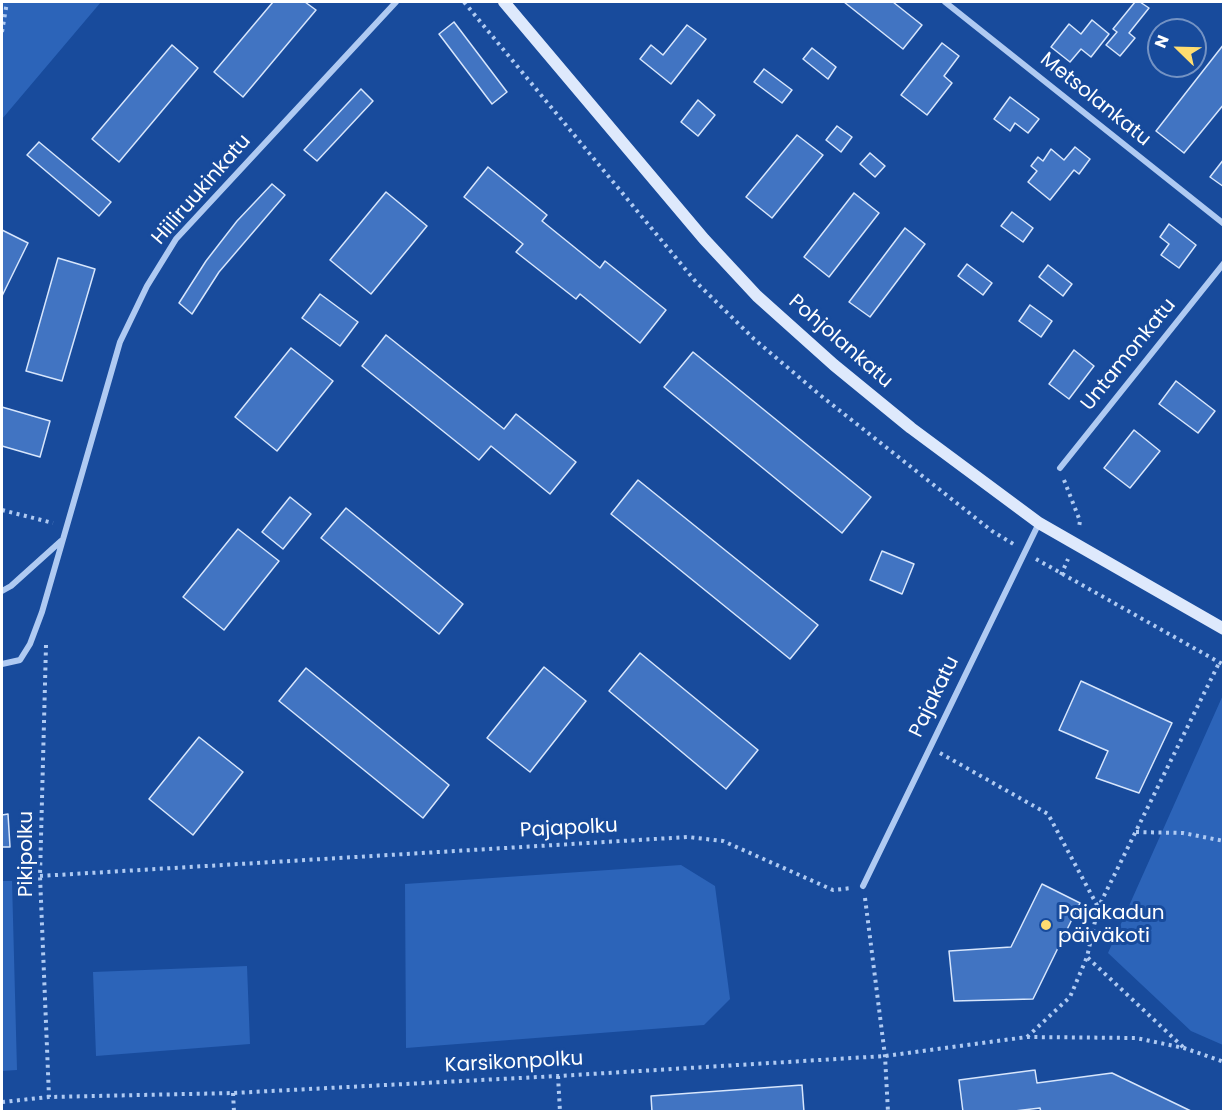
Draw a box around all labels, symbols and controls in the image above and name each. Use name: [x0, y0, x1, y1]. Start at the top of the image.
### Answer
north arrow: [1147, 18, 1207, 78]
text: N: [1149, 32, 1175, 52]
street label: Metsolankatu: [1035, 48, 1155, 152]
street label: Hiiliruukinkatu: [148, 130, 256, 250]
street label: Pohjolankatu: [783, 290, 897, 394]
street label: Untamonkatu: [1077, 294, 1181, 416]
street label: Pajakatu: [905, 652, 965, 742]
street label: Pikipolku: [15, 811, 39, 897]
street label: Pajapolku: [519, 814, 619, 844]
place label: Pajakadun päiväkoti: [1058, 902, 1165, 949]
marker: Pajakadun päiväkoti: [1039, 918, 1053, 932]
street label: Karsikonpolku: [444, 1047, 584, 1079]

